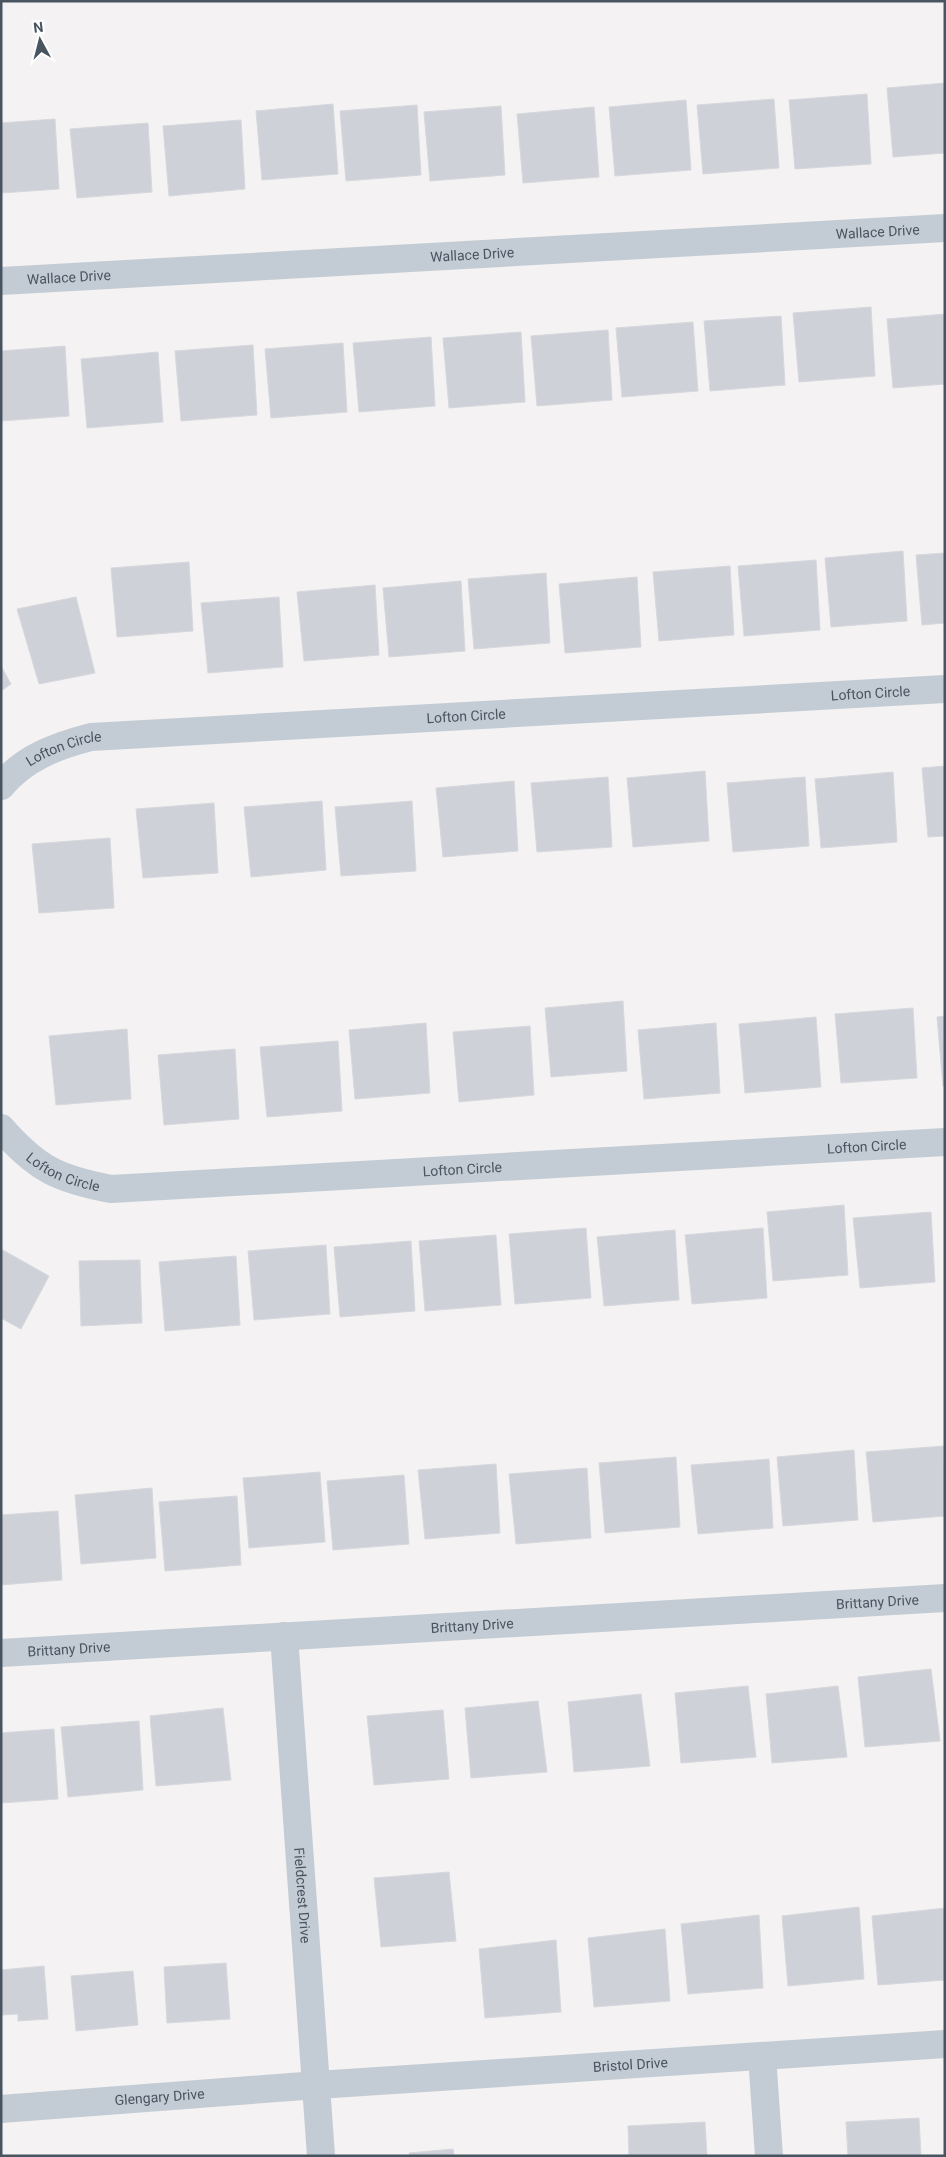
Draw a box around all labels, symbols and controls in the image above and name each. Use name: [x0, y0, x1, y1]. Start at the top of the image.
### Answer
north arrow: [15, 15, 65, 65]
text: N: [33, 19, 44, 36]
street label: Wallace Drive: [835, 221, 920, 242]
street label: Wallace Drive: [430, 244, 515, 265]
street label: Wallace Drive: [27, 267, 111, 288]
street label: Lofton Circle: [830, 683, 911, 703]
street label: Lofton Circle: [426, 706, 506, 726]
street label: Lofton Circle: [23, 728, 102, 769]
street label: Lofton Circle: [827, 1136, 907, 1157]
street label: Lofton Circle: [23, 1149, 101, 1195]
street label: Lofton Circle: [422, 1159, 502, 1179]
street label: Brittany Drive: [836, 1592, 919, 1612]
street label: Brittany Drive: [430, 1615, 514, 1636]
street label: Brittany Drive: [27, 1639, 111, 1659]
street label: Fieldcrest Drive: [291, 1847, 314, 1944]
street label: Bristol Drive: [593, 2054, 668, 2075]
street label: Glengary Drive: [114, 2086, 205, 2108]

